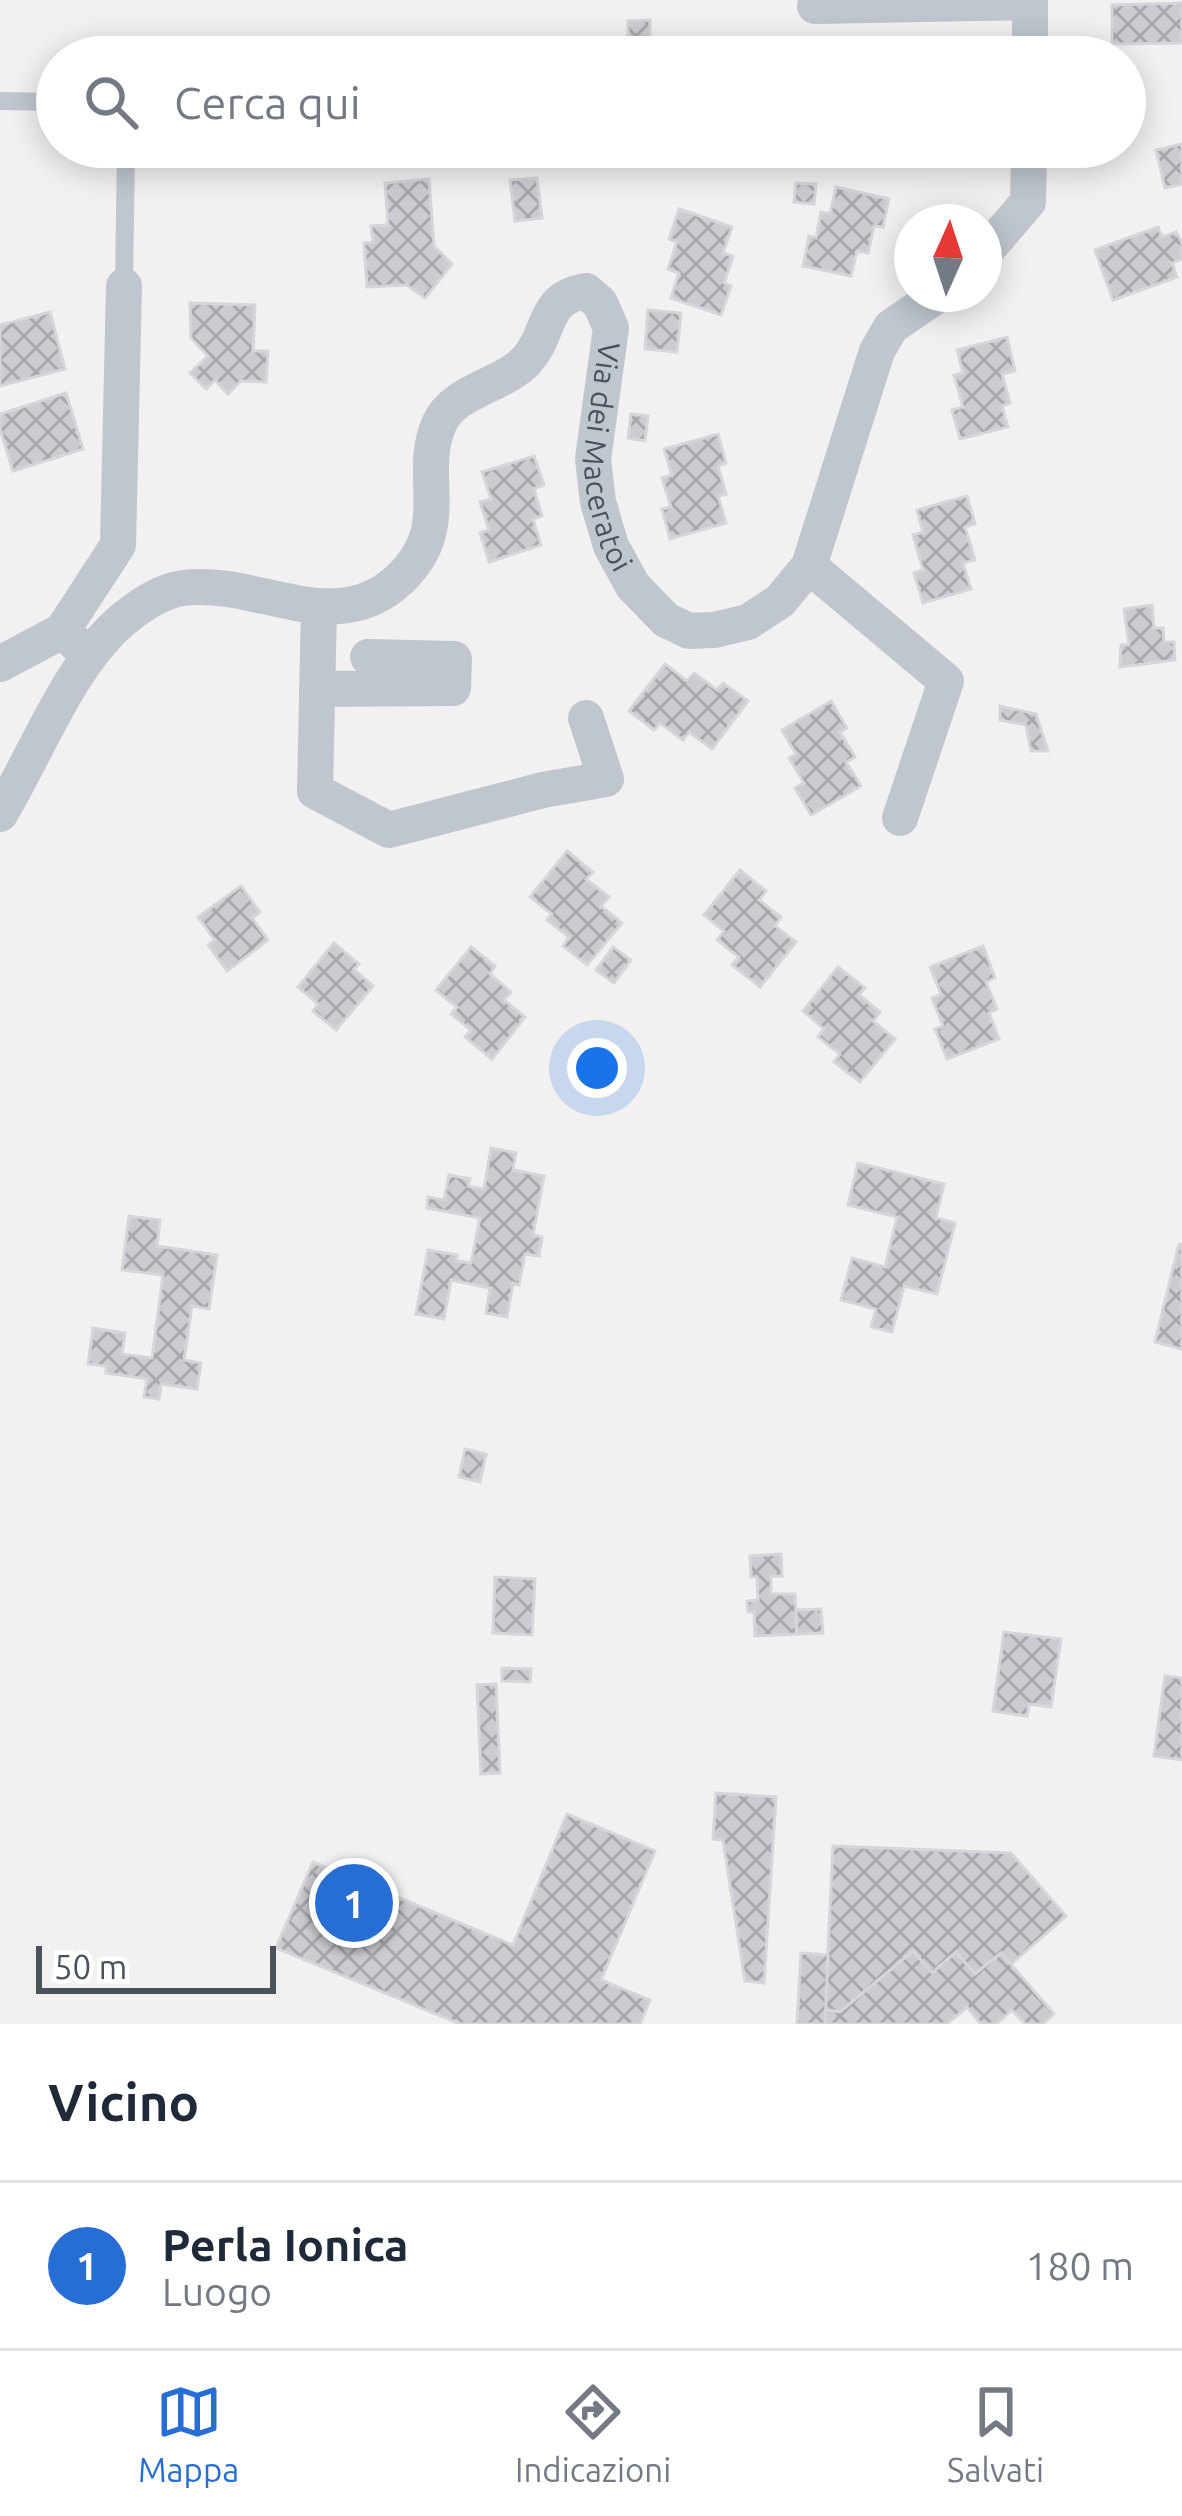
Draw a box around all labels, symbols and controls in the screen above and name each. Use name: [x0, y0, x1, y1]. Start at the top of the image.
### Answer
search box: [36, 36, 1146, 168]
icon: search: [78, 69, 144, 135]
text: Cerca qui: [174, 77, 361, 128]
north arrow: [894, 204, 1002, 312]
street label: Via dei Maceratoi: [576, 340, 639, 577]
your location: [567, 1038, 627, 1098]
pin: 1: [315, 1858, 393, 1948]
scale bar: [36, 1940, 276, 1993]
text: 50 m: [54, 1948, 127, 1985]
text: Vicino: [48, 2073, 199, 2131]
text: Perla Ionica: [162, 2219, 409, 2270]
text: 1: [76, 2244, 98, 2287]
text: 180 m: [1025, 2244, 1134, 2287]
text: Luogo: [162, 2270, 272, 2313]
tab: Mappa: [138, 2379, 239, 2488]
tab: Indicazioni: [515, 2379, 671, 2488]
tab: Salvati: [947, 2379, 1044, 2488]

